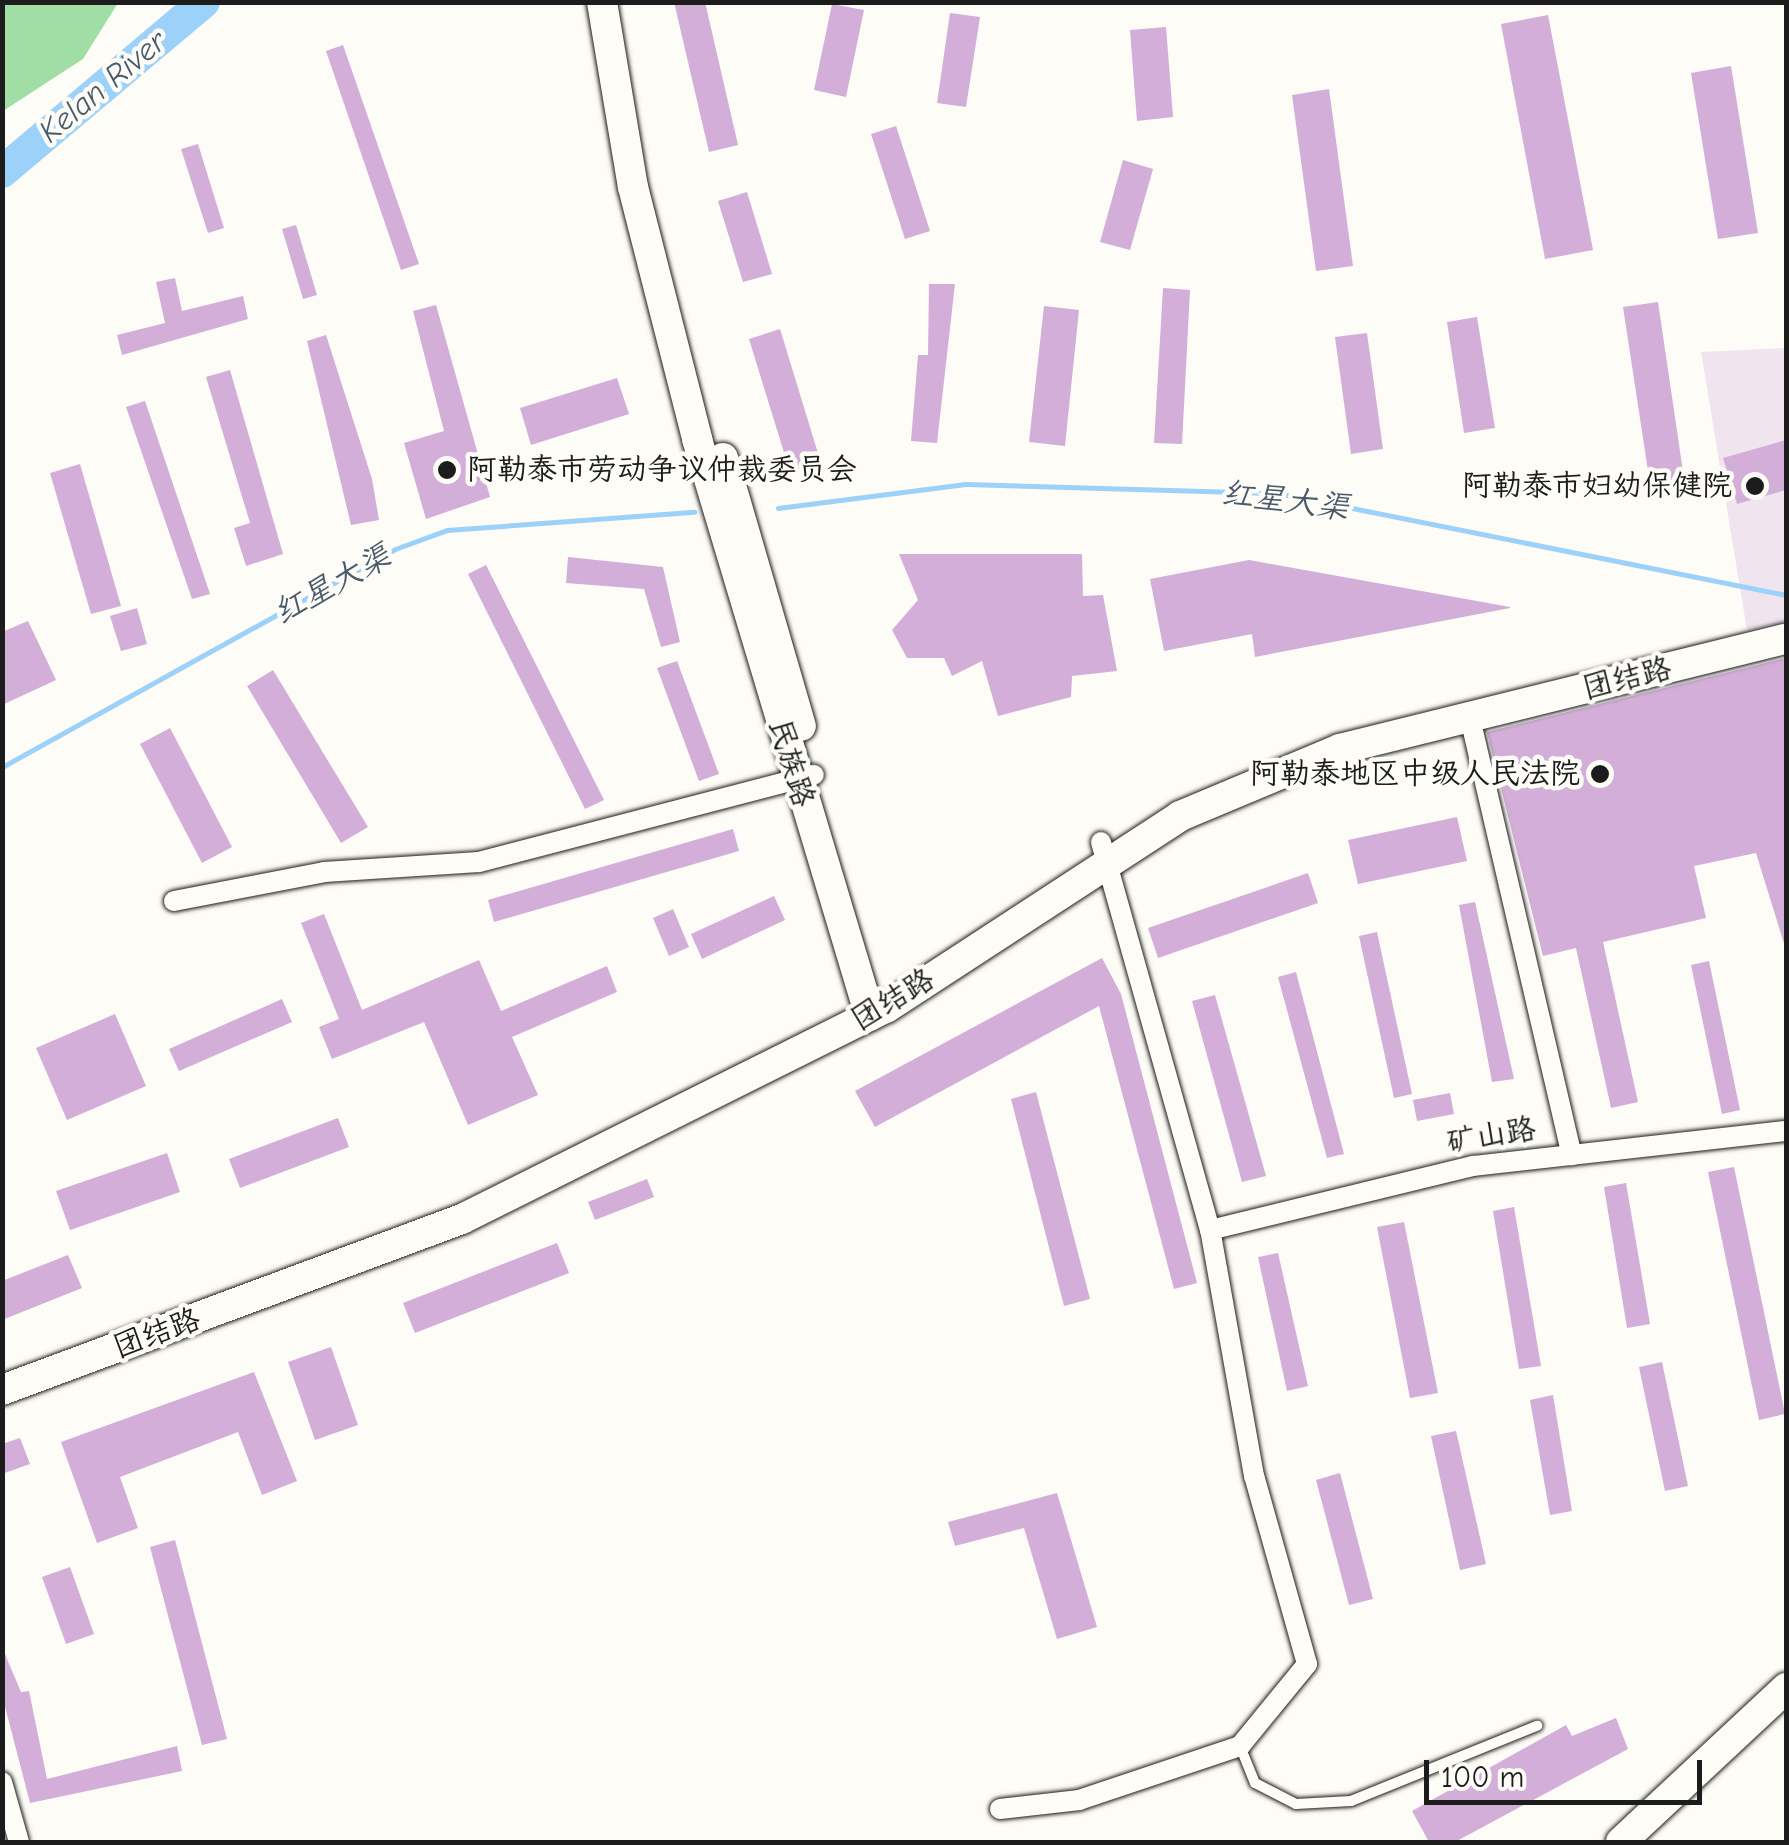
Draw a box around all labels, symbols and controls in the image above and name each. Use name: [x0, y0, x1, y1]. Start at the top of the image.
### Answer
water label: Kelan River: [32, 23, 174, 151]
place label: 阿勒泰市劳动争议仲裁委员会: [467, 452, 857, 488]
marker: 阿勒泰市劳动争议仲裁委员会: [436, 459, 458, 481]
place label: 阿勒泰市妇幼保健院: [1462, 468, 1732, 504]
marker: 阿勒泰市妇幼保健院: [1742, 473, 1768, 499]
water label: 红星大渠: [1219, 474, 1351, 528]
water label: 红星大渠: [267, 537, 397, 633]
street label: 团结路: [1579, 651, 1675, 707]
street label: 民族路: [761, 715, 821, 811]
place label: 阿勒泰地区中级人民法院: [1250, 756, 1580, 792]
marker: 阿勒泰地区中级人民法院: [1589, 763, 1611, 785]
street label: 团结路: [845, 961, 941, 1039]
street label: 矿山路: [1444, 1111, 1538, 1161]
street label: 团结路: [109, 1302, 205, 1366]
scale bar: [1429, 1740, 1706, 1802]
text: 100 m: [1441, 1760, 1524, 1795]

